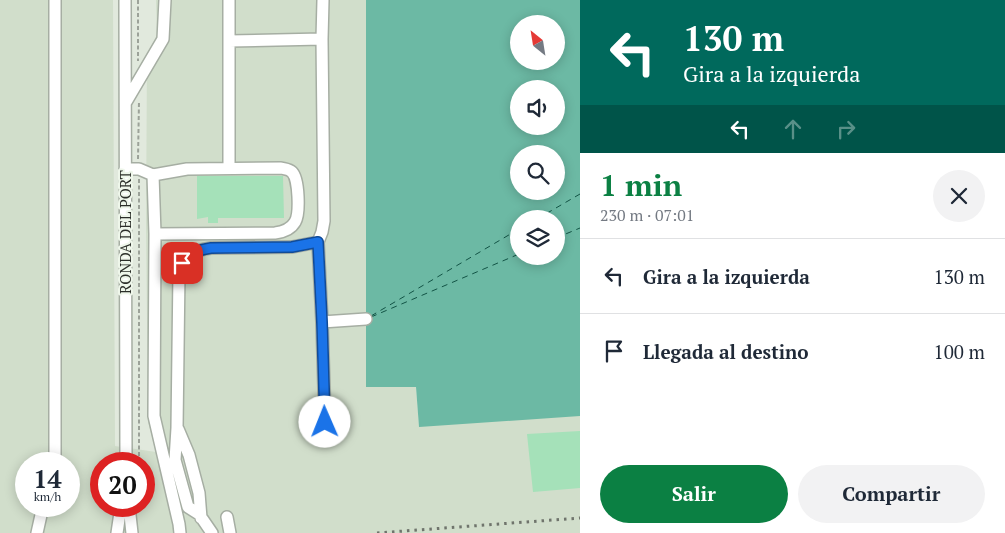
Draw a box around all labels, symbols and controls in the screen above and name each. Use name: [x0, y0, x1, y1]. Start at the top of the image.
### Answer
north arrow: [510, 15, 565, 70]
map controls: [510, 15, 565, 265]
text: 130 m: [683, 15, 784, 61]
icon: left: [600, 20, 665, 85]
text: Gira a la izquierda: [683, 59, 860, 88]
button: sound: [510, 80, 565, 135]
icon: left: [726, 115, 754, 143]
icon: ahead: [779, 115, 807, 143]
icon: right: [832, 115, 860, 143]
button: search: [510, 145, 565, 200]
text: 1 min: [600, 165, 682, 205]
street label: RONDA DEL PORT: [115, 170, 135, 294]
button: close: [933, 170, 985, 222]
text: 230 m · 07:01: [600, 204, 694, 226]
button: layers: [510, 210, 565, 265]
pin: [161, 242, 203, 284]
icon: arrive: [168, 249, 196, 277]
icon: left: [600, 262, 628, 290]
text: Gira a la izquierda: [643, 264, 810, 289]
text: 130 m: [934, 264, 985, 289]
icon: arrive: [600, 337, 628, 365]
text: Llegada al destino: [643, 339, 809, 364]
text: 100 m: [934, 339, 985, 364]
position arrow: [298, 395, 350, 447]
speed limit sign: 20: [90, 452, 155, 517]
text: 14: [33, 462, 62, 495]
button: Salir: [600, 465, 788, 523]
button: Compartir: [798, 465, 985, 523]
text: km/h: [34, 489, 61, 504]

